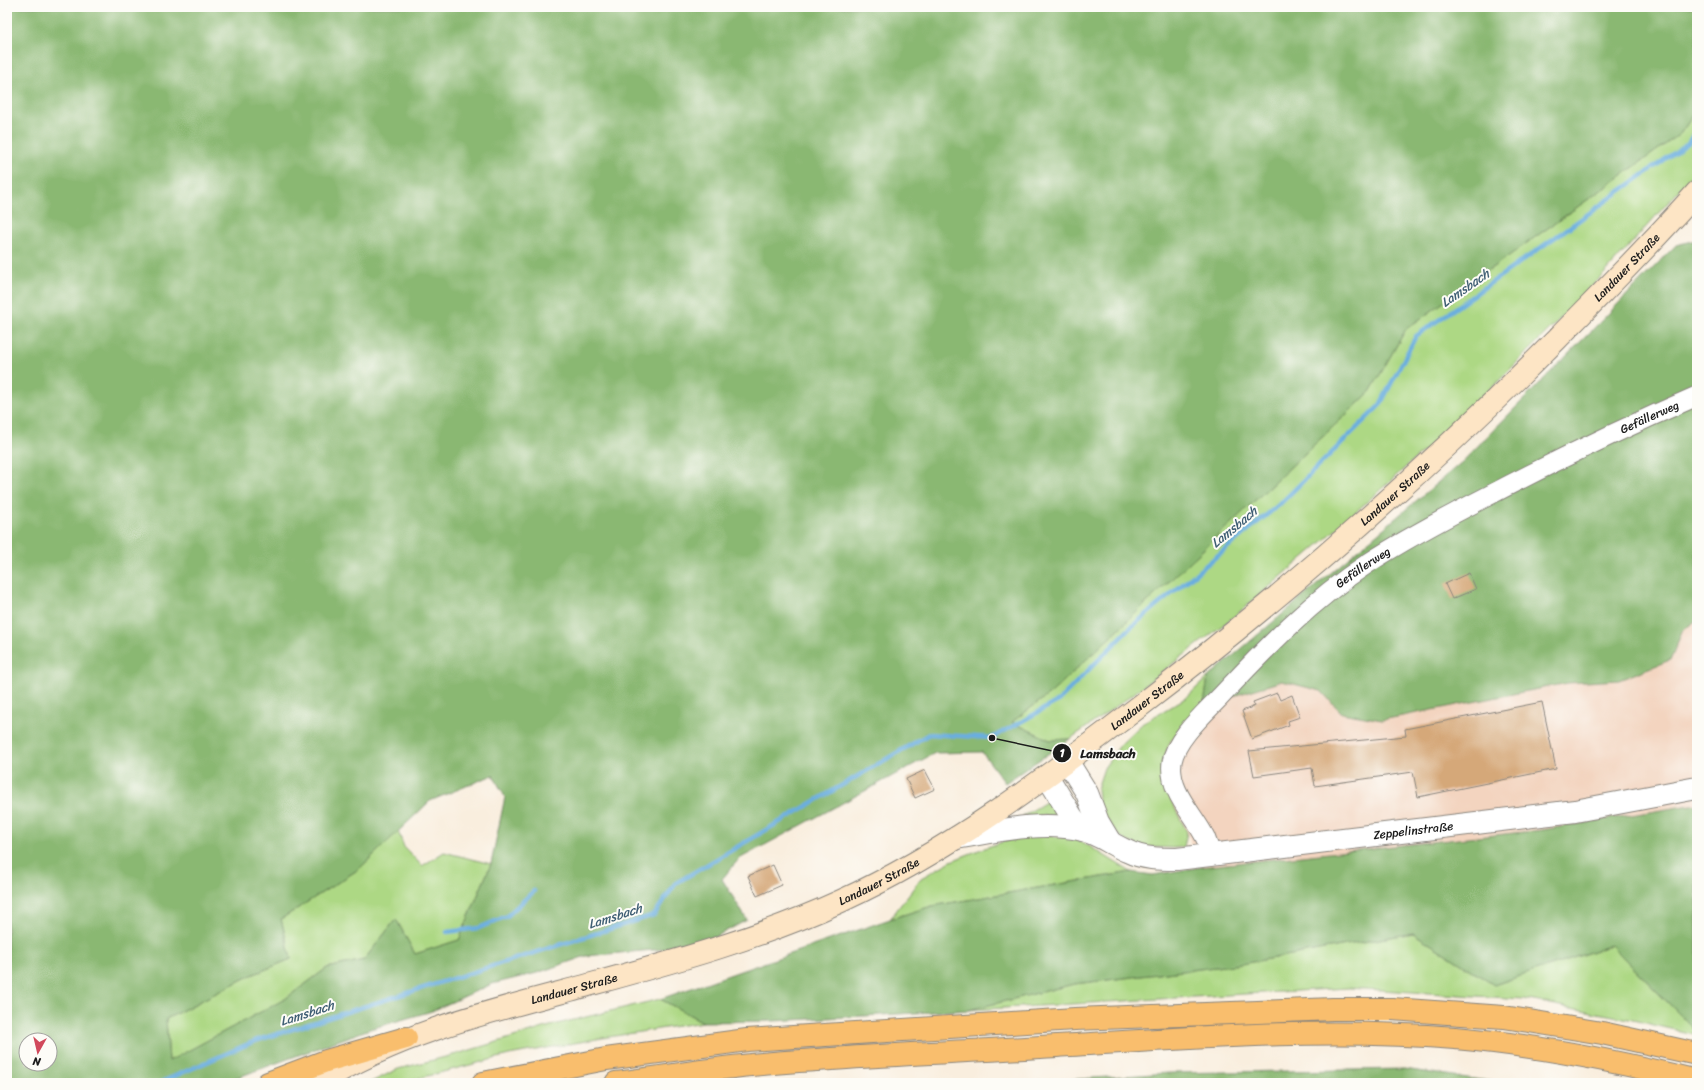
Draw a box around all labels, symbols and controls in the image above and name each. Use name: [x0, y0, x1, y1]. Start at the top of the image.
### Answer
street label: Landauer Straße: [1588, 228, 1666, 307]
water label: Lamsbach: [1436, 262, 1495, 313]
street label: Gefällerweg: [1616, 394, 1683, 440]
street label: Landauer Straße: [1355, 455, 1435, 532]
water label: Lamsbach: [1205, 500, 1263, 554]
street label: Gefällerweg: [1330, 541, 1395, 594]
street label: Landauer Straße: [1105, 665, 1189, 736]
callout: Lamsbach: [1052, 741, 1144, 766]
text: 1: [1059, 742, 1065, 764]
text: Lamsbach: [1080, 742, 1136, 765]
street label: Zeppelinstraße: [1372, 815, 1454, 846]
street label: Landauer Straße: [835, 851, 924, 912]
water label: Lamsbach: [585, 896, 646, 935]
street label: Landauer Straße: [528, 966, 620, 1011]
water label: Lamsbach: [277, 993, 338, 1032]
north arrow: [18, 1032, 58, 1072]
text: N: [31, 1051, 43, 1071]

